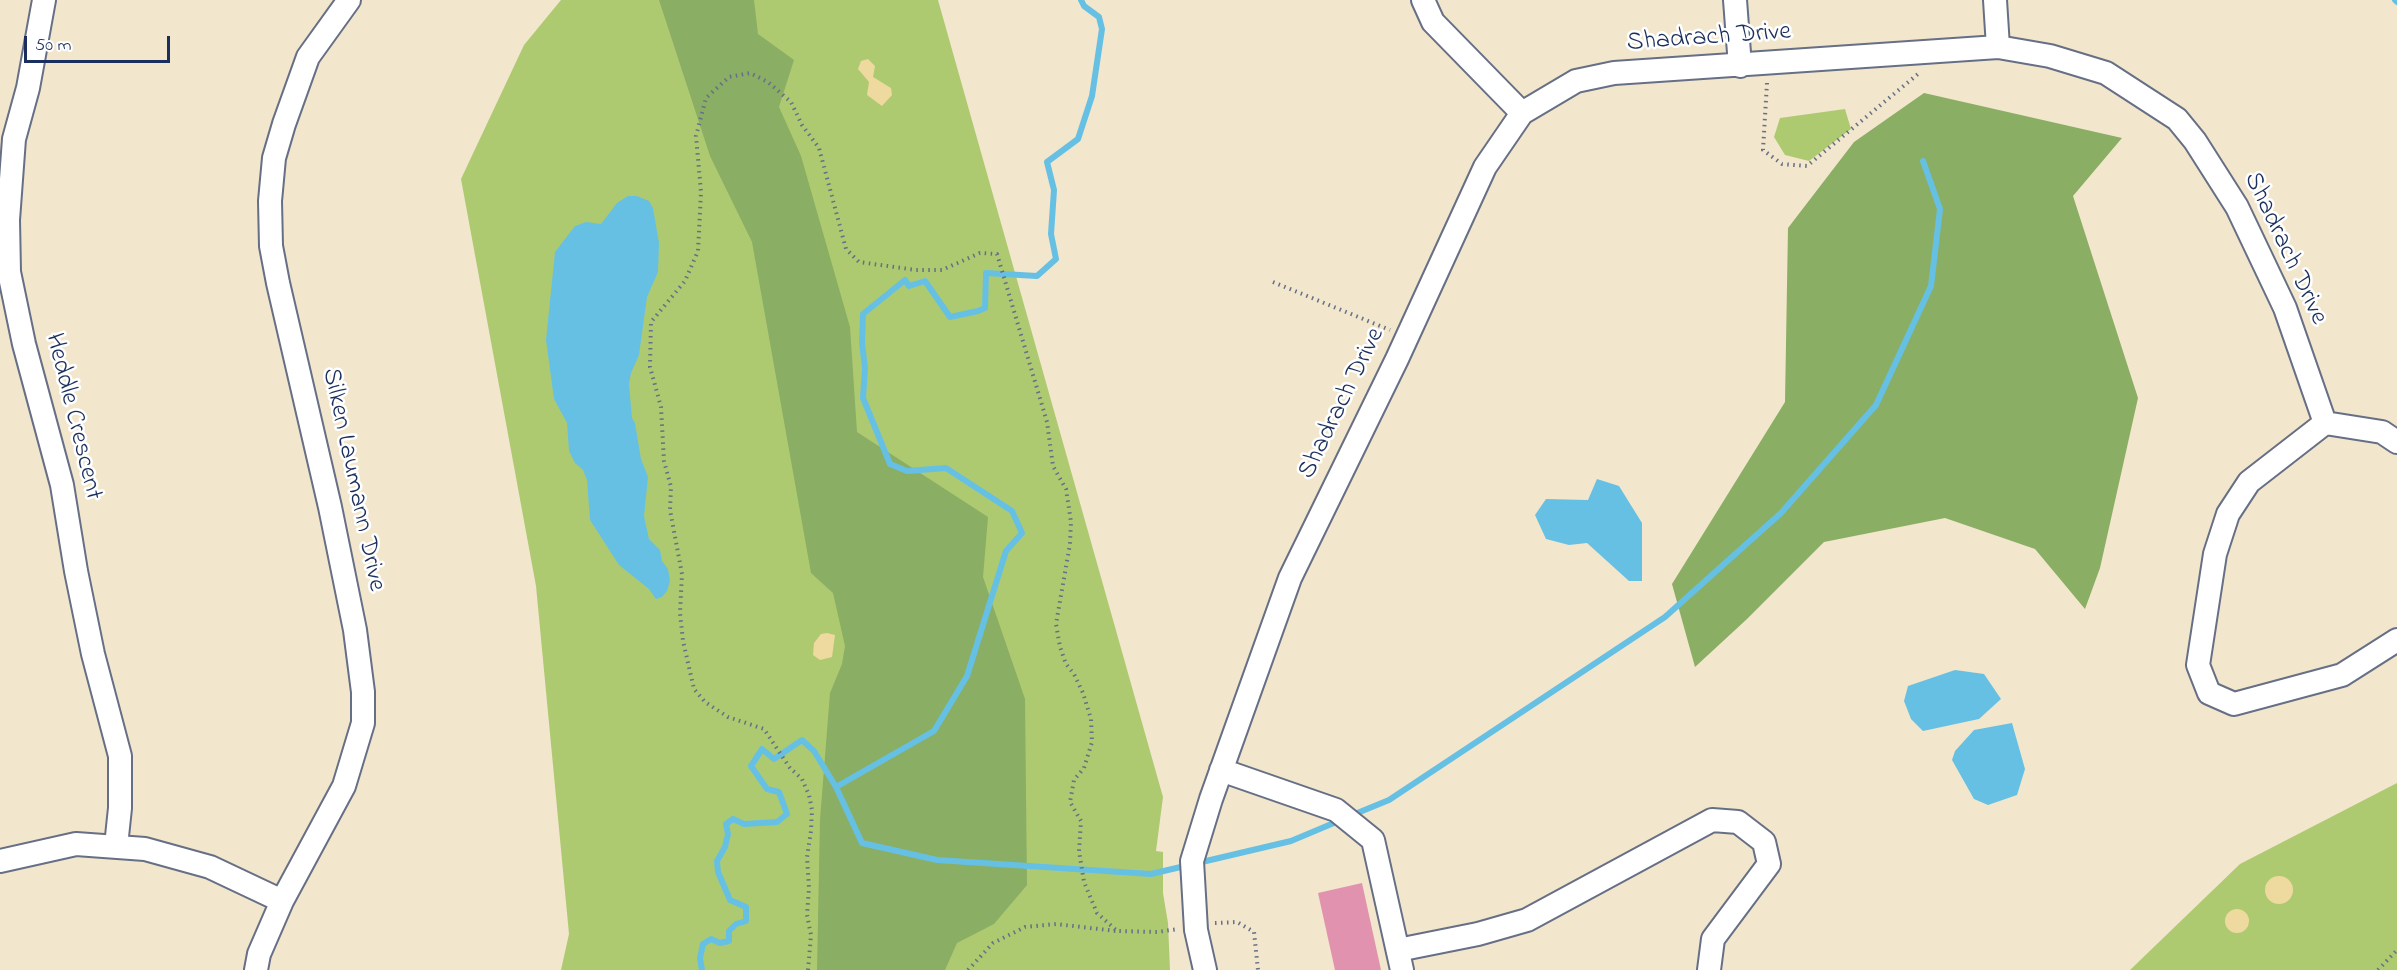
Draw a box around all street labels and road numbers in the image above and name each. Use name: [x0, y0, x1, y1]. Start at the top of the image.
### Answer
street label: Shadrach Drive: [1626, 18, 1792, 60]
street label: Shadrach Drive: [2235, 168, 2333, 330]
street label: Shadrach Drive: [1293, 323, 1393, 485]
street label: Heddle Crescent: [36, 331, 108, 503]
street label: Silken Laumann Drive: [313, 366, 391, 594]

